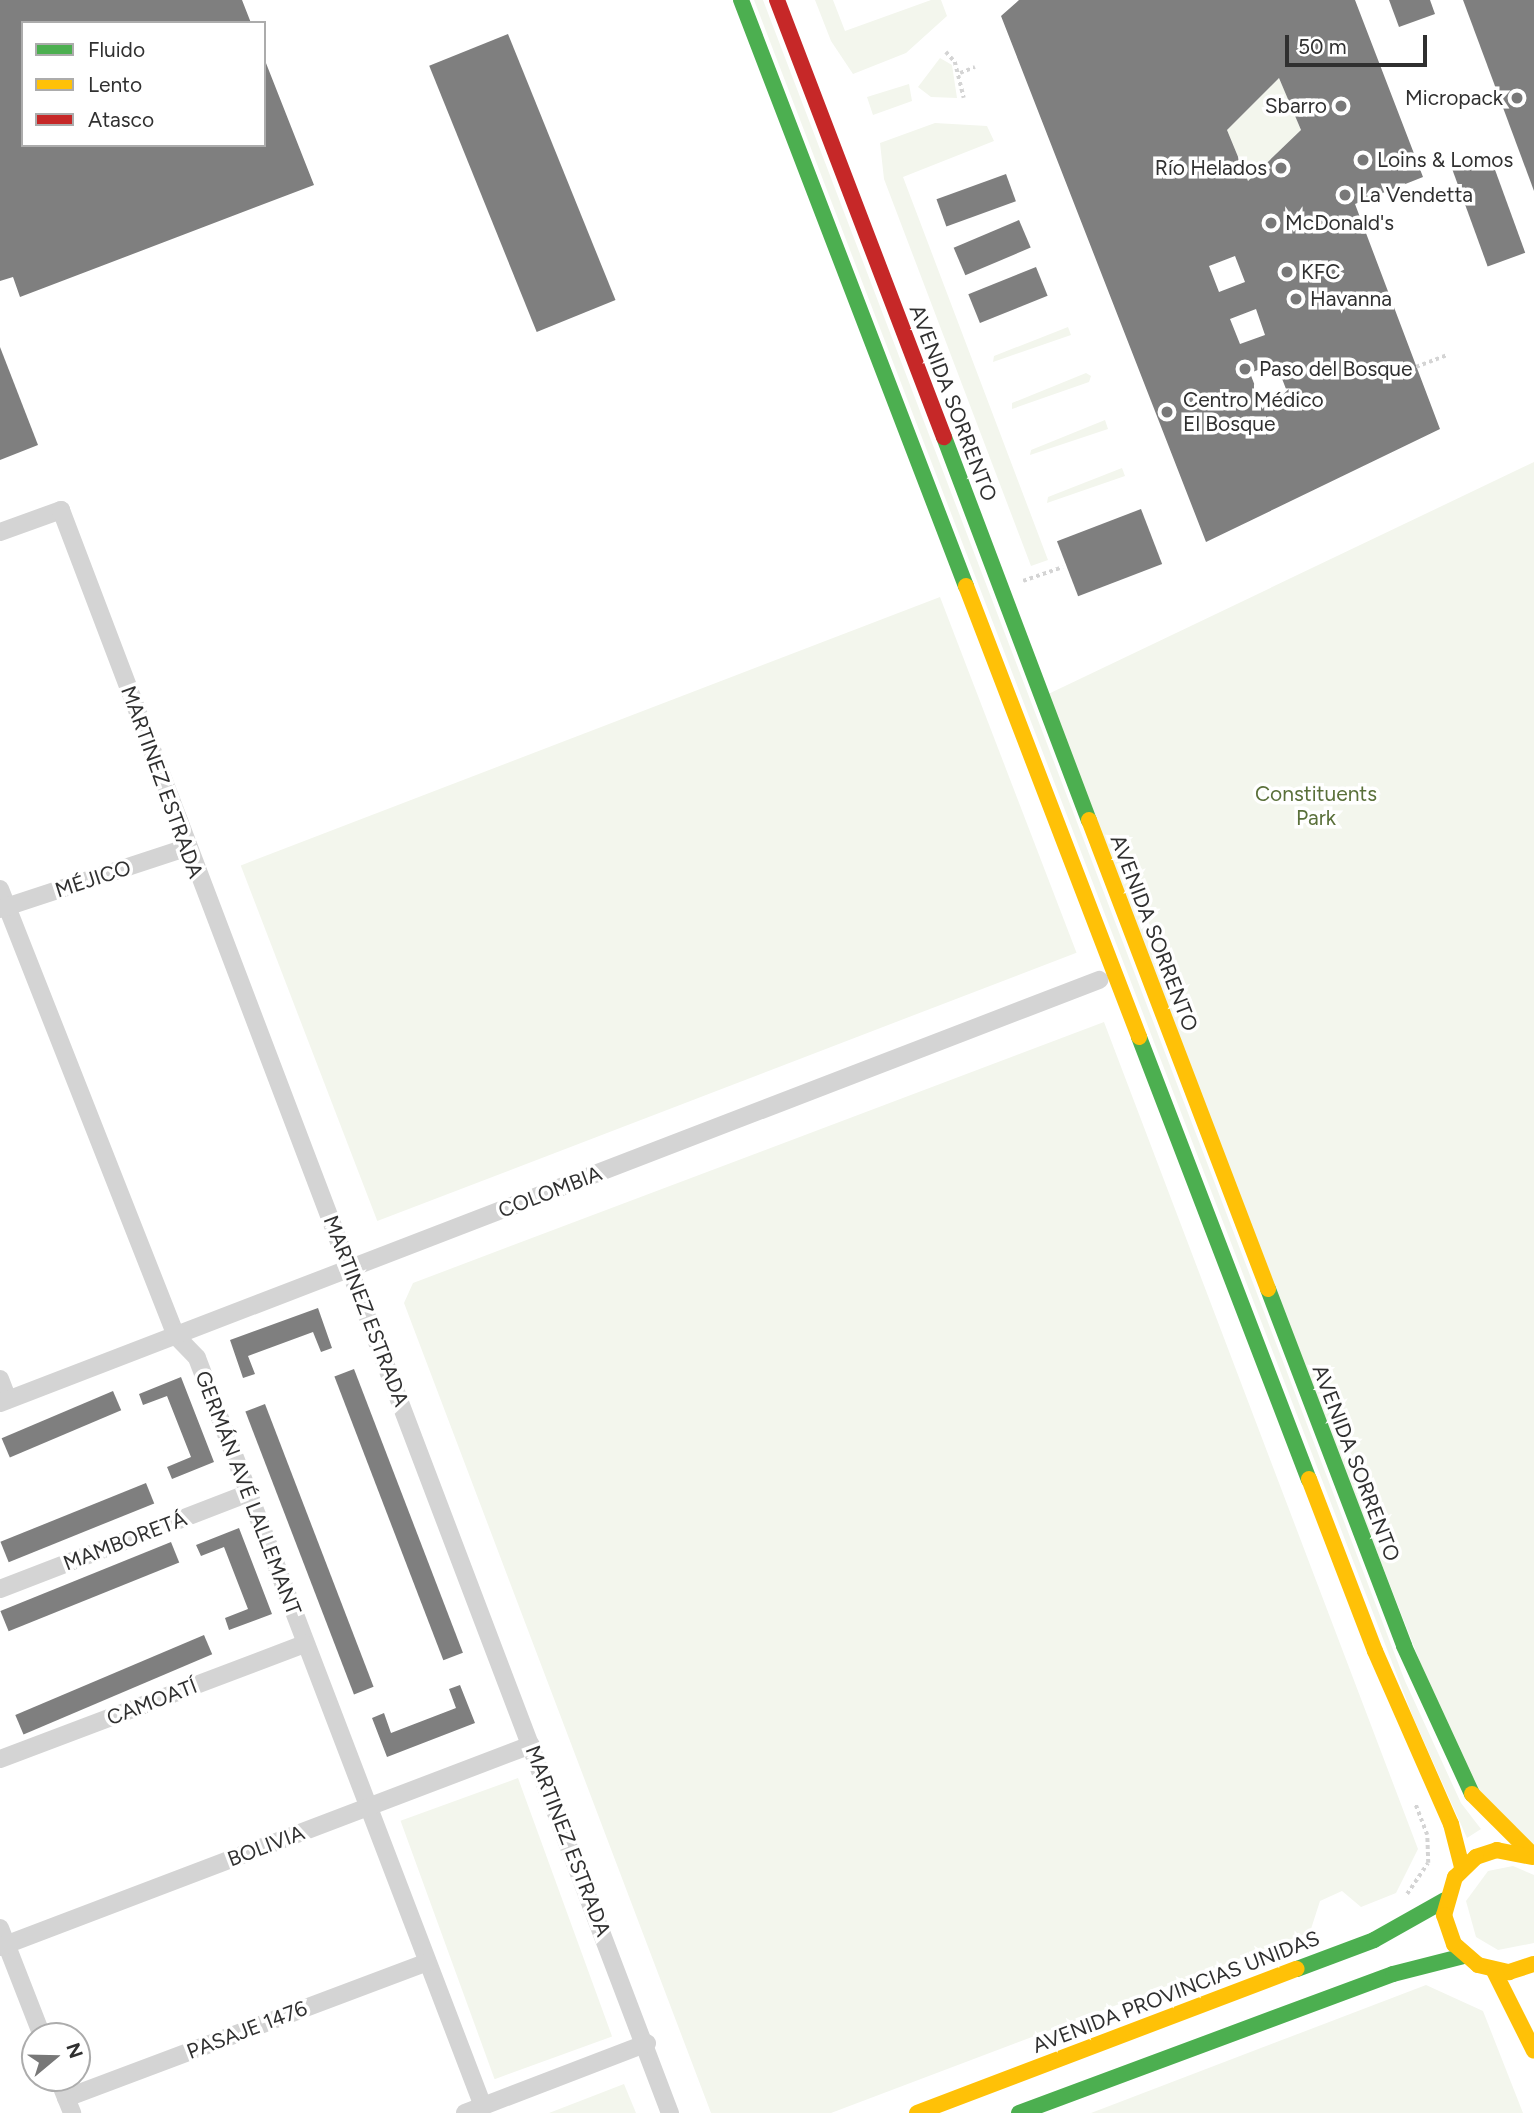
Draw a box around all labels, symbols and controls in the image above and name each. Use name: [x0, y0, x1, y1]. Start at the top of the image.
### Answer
legend: [21, 21, 266, 147]
scale bar: [1289, 21, 1431, 65]
text: 50 m: [1298, 34, 1347, 59]
text: Fluido: [88, 37, 145, 62]
text: Lento: [88, 72, 142, 97]
place label: Micropack: [1405, 85, 1503, 111]
marker: Micropack: [1509, 90, 1525, 106]
place label: Sbarro: [1265, 93, 1327, 119]
marker: Sbarro: [1333, 98, 1349, 114]
text: Atasco: [88, 107, 154, 132]
place label: Loins & Lomos: [1377, 147, 1513, 173]
marker: Loins & Lomos: [1355, 152, 1371, 168]
place label: Río Helados: [1155, 155, 1267, 181]
marker: Río Helados: [1273, 160, 1289, 176]
place label: La Vendetta: [1359, 182, 1473, 208]
marker: La Vendetta: [1337, 187, 1353, 203]
place label: McDonald's: [1285, 210, 1394, 236]
marker: McDonald's: [1263, 215, 1279, 231]
place label: KFC: [1301, 259, 1340, 285]
marker: KFC: [1279, 264, 1295, 280]
place label: Havanna: [1310, 286, 1392, 312]
marker: Havanna: [1288, 291, 1304, 307]
street label: AVENIDA SORRENTO: [904, 301, 1002, 505]
place label: Paso del Bosque: [1259, 356, 1413, 382]
marker: Paso del Bosque: [1237, 361, 1253, 377]
place label: Centro Médico El Bosque: [1183, 387, 1324, 437]
marker: Centro Médico El Bosque: [1157, 402, 1177, 422]
street label: MARTINEZ ESTRADA: [116, 682, 208, 882]
park label: Constituents Park: [1255, 781, 1377, 831]
street label: AVENIDA SORRENTO: [1105, 831, 1203, 1035]
street label: MÉJICO: [52, 855, 134, 903]
street label: COLOMBIA: [495, 1161, 605, 1223]
street label: MARTINEZ ESTRADA: [318, 1212, 414, 1410]
street label: AVENIDA SORRENTO: [1307, 1361, 1405, 1565]
street label: GERMÁN AVÉ LALLEMANT: [190, 1367, 306, 1619]
street label: MAMBORETÁ: [60, 1506, 190, 1576]
street label: CAMOATÍ: [103, 1673, 201, 1731]
street label: MARTINEZ ESTRADA: [520, 1742, 616, 1940]
street label: BOLIVIA: [224, 1820, 308, 1872]
street label: AVENIDA PROVINCIAS UNIDAS: [1029, 1926, 1323, 2058]
street label: PASAJE 1476: [183, 1996, 311, 2064]
north arrow: [21, 2022, 91, 2092]
text: N: [61, 2040, 88, 2061]

